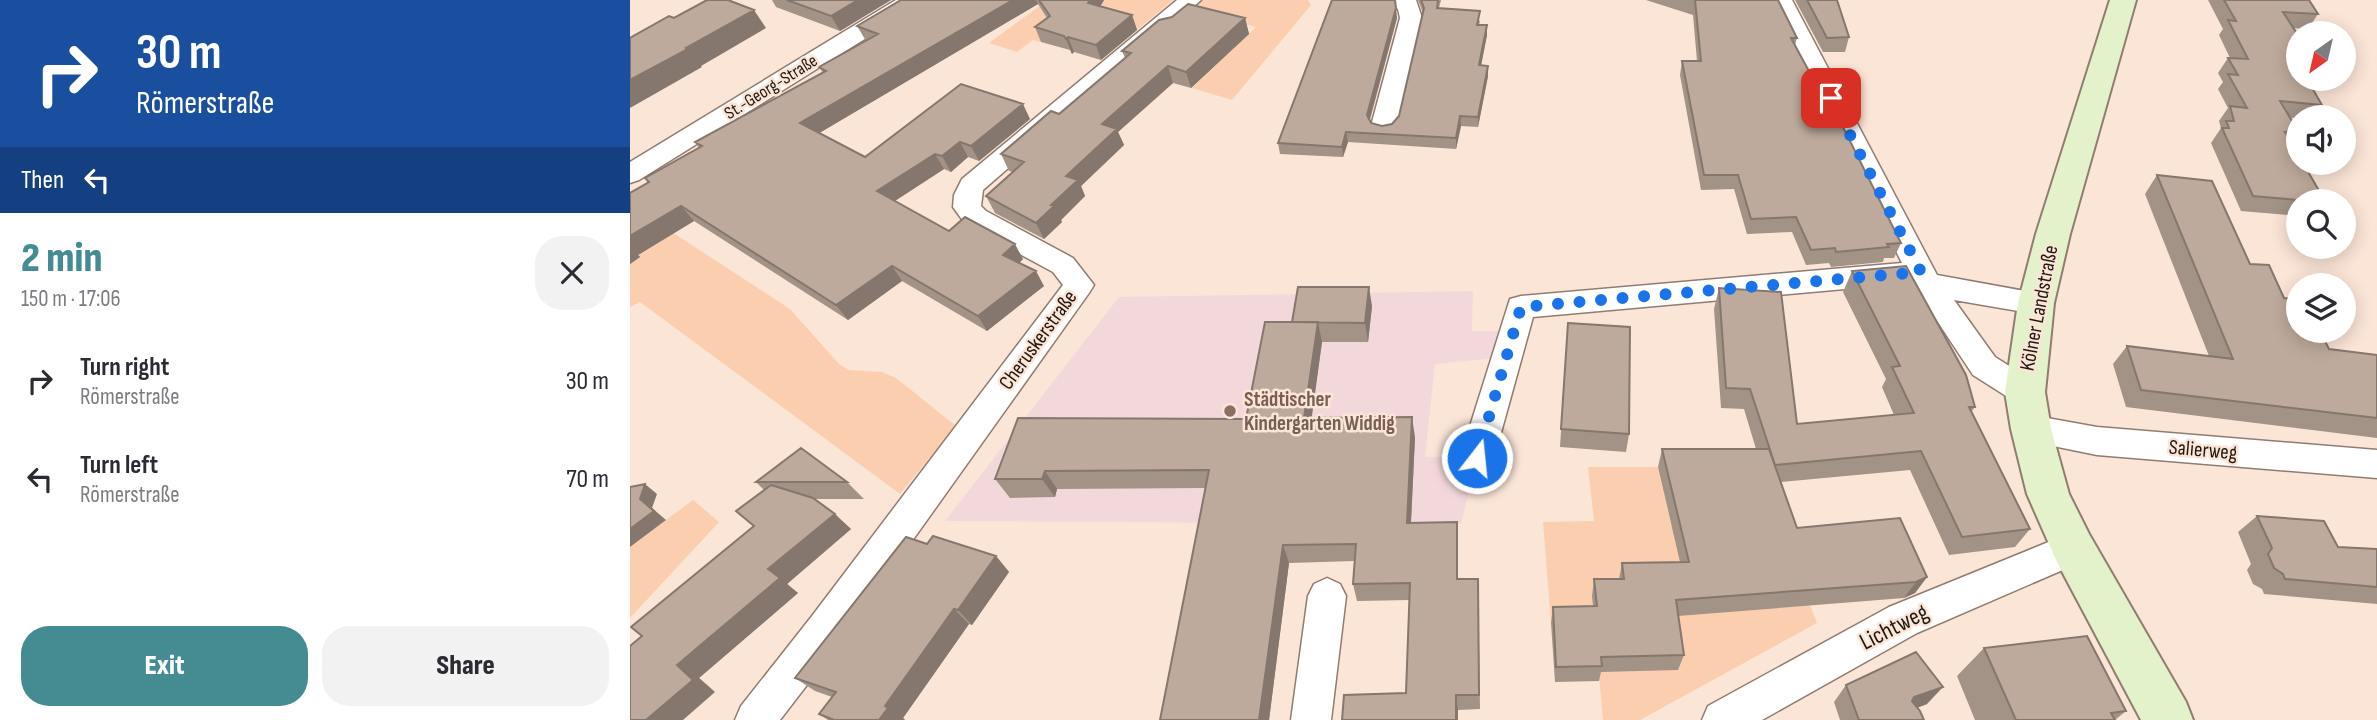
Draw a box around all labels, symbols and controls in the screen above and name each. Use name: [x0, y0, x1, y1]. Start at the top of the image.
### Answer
north arrow: [2286, 21, 2356, 91]
map controls: [2286, 21, 2356, 343]
text: 30 m: [136, 24, 221, 83]
icon: right: [21, 28, 112, 119]
street label: St.-Georg-Straße: [721, 50, 821, 124]
pin: [1801, 68, 1861, 128]
icon: arrive: [1812, 79, 1850, 117]
text: Römerstraße: [136, 84, 274, 123]
button: sound: [2286, 105, 2356, 175]
icon: left: [78, 161, 116, 199]
text: Then: [21, 165, 64, 196]
button: search: [2286, 189, 2356, 259]
text: 2 min: [21, 233, 102, 284]
button: close: [535, 236, 609, 310]
street label: Kölner Landstraße: [2015, 243, 2063, 373]
button: layers: [2286, 273, 2356, 343]
text: 150 m · 17:06: [21, 285, 121, 313]
street label: Cheruskerstraße: [994, 285, 1082, 395]
text: Turn right: [80, 352, 169, 383]
icon: right: [21, 362, 59, 400]
text: 30 m: [566, 366, 609, 397]
text: Römerstraße: [80, 383, 179, 411]
place label: Städtischer Kindergarten Widdig: [1244, 387, 1395, 436]
marker: Städtischer Kindergarten Widdig: [1222, 403, 1238, 419]
position arrow: [1440, 421, 1514, 495]
street label: Salierweg: [2168, 435, 2238, 465]
text: Turn left: [80, 450, 158, 481]
icon: left: [21, 460, 59, 498]
text: 70 m: [566, 464, 609, 495]
text: Römerstraße: [80, 481, 179, 509]
street label: Lichtweg: [1855, 597, 1933, 657]
button: Exit: [21, 626, 308, 706]
button: Share: [322, 626, 609, 706]

